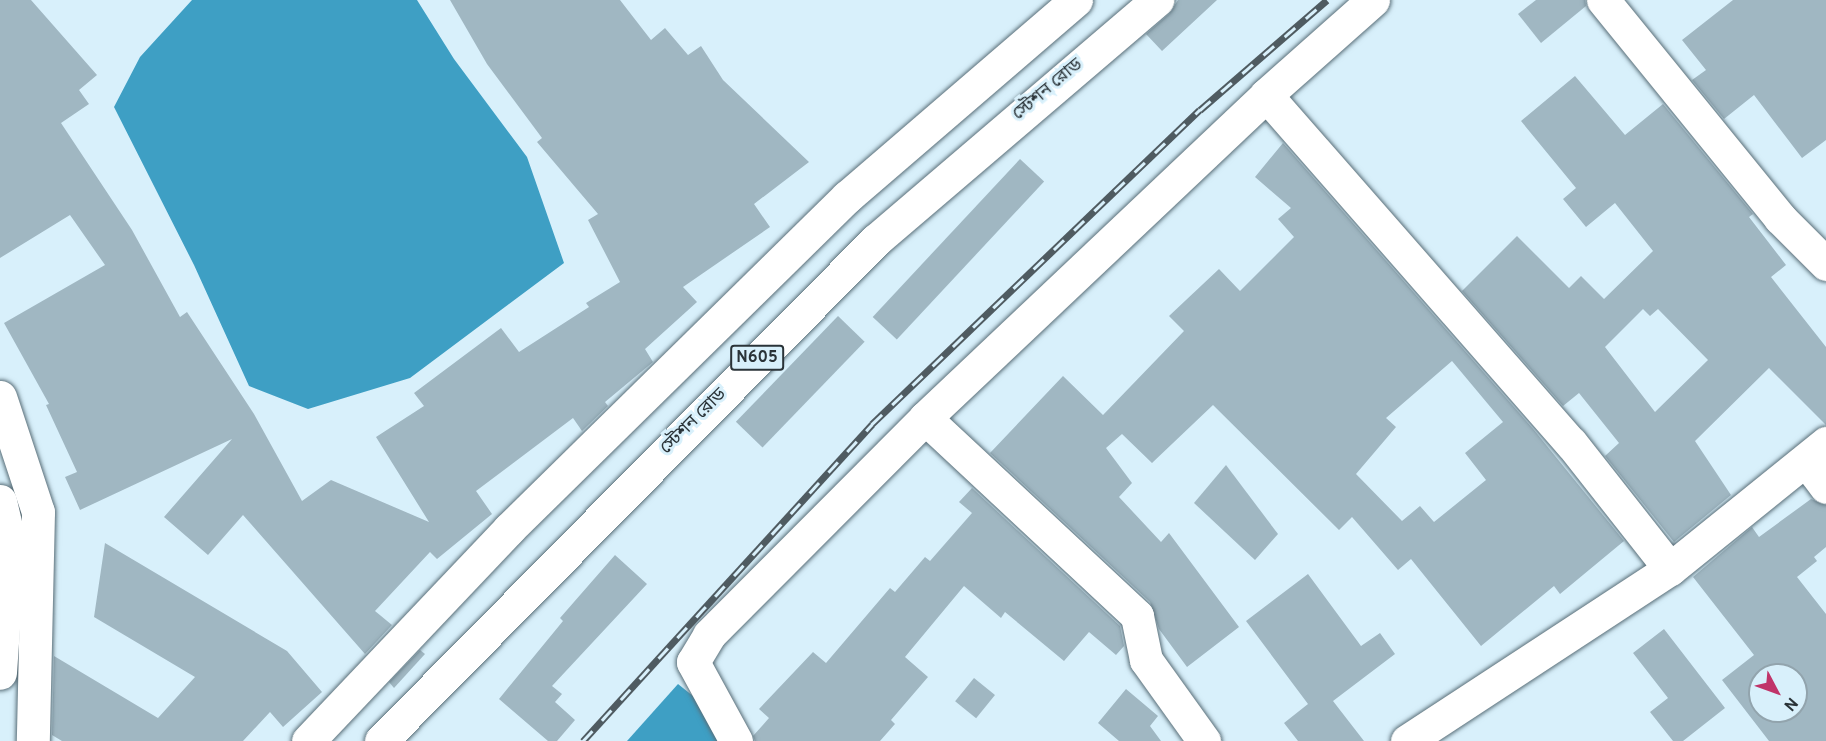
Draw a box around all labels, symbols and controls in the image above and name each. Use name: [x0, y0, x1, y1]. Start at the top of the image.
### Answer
street label: স্টেশন রোড: [1009, 54, 1087, 126]
road number: N605: [730, 345, 784, 371]
street label: স্টেশন রোড: [656, 384, 732, 460]
north arrow: [1748, 663, 1808, 723]
text: N: [1779, 693, 1801, 714]

